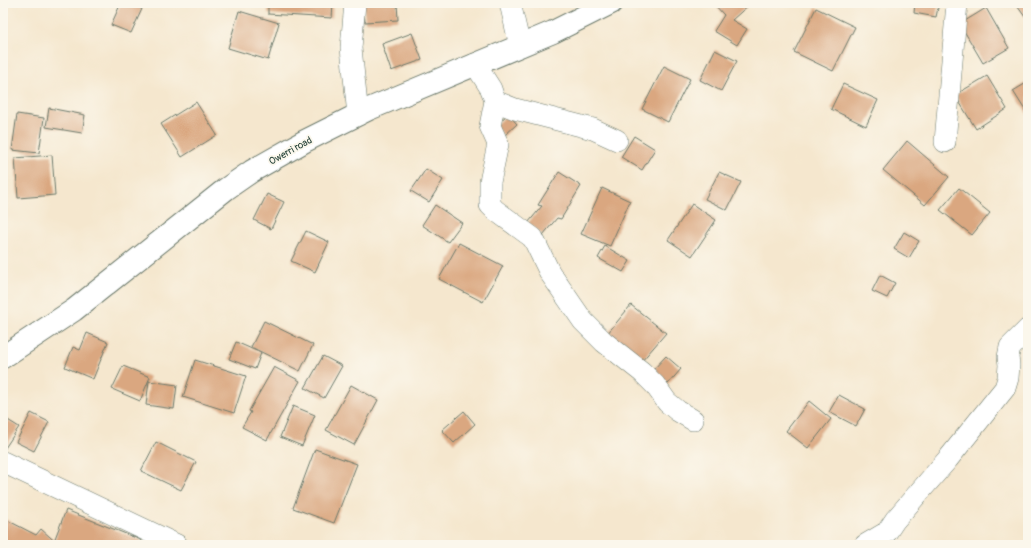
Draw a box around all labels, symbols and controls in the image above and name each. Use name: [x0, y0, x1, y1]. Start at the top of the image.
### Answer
street label: Owerri road: [267, 134, 314, 168]

